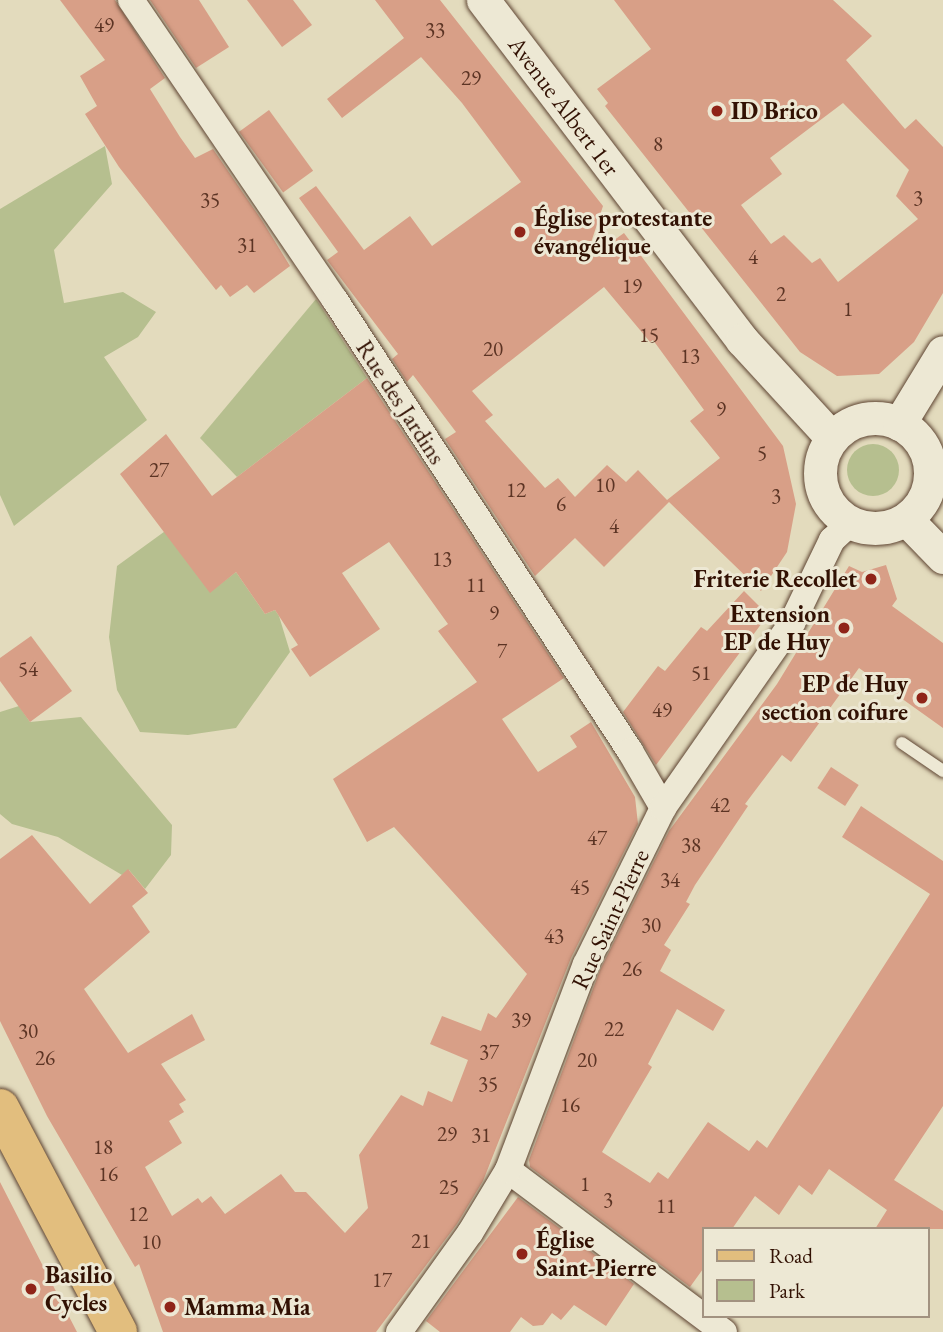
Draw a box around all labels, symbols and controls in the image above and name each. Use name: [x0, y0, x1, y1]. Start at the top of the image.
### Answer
house number: 49: [94, 12, 114, 38]
house number: 33: [425, 17, 445, 43]
street label: Avenue Albert 1er: [502, 31, 626, 181]
house number: 29: [461, 65, 481, 91]
place label: ID Brico: [731, 97, 818, 125]
marker: ID Brico: [709, 103, 725, 119]
house number: 8: [653, 131, 663, 157]
house number: 3: [913, 185, 923, 211]
house number: 35: [200, 187, 220, 213]
place label: Église protestante évangélique: [534, 204, 712, 260]
marker: Église protestante évangélique: [512, 224, 528, 240]
house number: 31: [237, 232, 257, 258]
house number: 4: [748, 244, 758, 270]
house number: 19: [622, 273, 642, 299]
house number: 2: [776, 281, 786, 307]
house number: 1: [843, 296, 853, 322]
house number: 15: [639, 322, 659, 348]
street label: Rue des Jardins: [350, 335, 452, 469]
house number: 20: [483, 336, 503, 362]
house number: 13: [680, 343, 700, 369]
house number: 9: [716, 396, 726, 422]
house number: 5: [757, 440, 767, 466]
house number: 27: [149, 457, 169, 483]
house number: 10: [595, 472, 615, 498]
house number: 12: [506, 477, 526, 503]
house number: 3: [771, 483, 781, 509]
house number: 6: [556, 491, 566, 517]
house number: 4: [609, 513, 619, 539]
house number: 13: [432, 546, 452, 572]
place label: Friterie Recollet: [693, 565, 857, 593]
marker: Friterie Recollet: [863, 571, 879, 587]
house number: 11: [466, 572, 486, 598]
house number: 9: [489, 600, 499, 626]
place label: Extension EP de Huy: [724, 600, 830, 656]
marker: Extension EP de Huy: [836, 620, 852, 636]
house number: 7: [497, 638, 507, 664]
house number: 54: [18, 656, 38, 682]
house number: 51: [691, 660, 711, 686]
place label: EP de Huy section coifure: [762, 670, 908, 726]
marker: EP de Huy section coifure: [914, 690, 930, 706]
house number: 49: [652, 697, 672, 723]
house number: 42: [710, 792, 730, 818]
house number: 47: [587, 825, 607, 851]
house number: 38: [681, 832, 701, 858]
street label: Rue Saint-Pierre: [565, 844, 655, 994]
house number: 34: [660, 867, 680, 893]
house number: 45: [570, 874, 590, 900]
house number: 30: [641, 912, 661, 938]
house number: 43: [544, 923, 564, 949]
house number: 26: [622, 956, 642, 982]
house number: 39: [511, 1007, 531, 1033]
house number: 22: [604, 1016, 624, 1042]
house number: 30: [18, 1018, 38, 1044]
house number: 37: [479, 1039, 499, 1065]
house number: 26: [35, 1045, 55, 1071]
house number: 20: [577, 1047, 597, 1073]
house number: 35: [478, 1071, 498, 1097]
house number: 16: [560, 1092, 580, 1118]
house number: 29: [437, 1121, 457, 1147]
house number: 31: [471, 1122, 491, 1148]
house number: 18: [93, 1134, 113, 1160]
house number: 16: [98, 1161, 118, 1187]
house number: 1: [580, 1171, 590, 1197]
house number: 25: [439, 1174, 459, 1200]
house number: 3: [603, 1187, 613, 1213]
house number: 11: [656, 1193, 676, 1219]
house number: 12: [128, 1201, 148, 1227]
place label: Église Saint-Pierre: [536, 1226, 656, 1282]
legend: [702, 1227, 929, 1318]
house number: 21: [411, 1228, 431, 1254]
house number: 10: [141, 1229, 161, 1255]
text: Road: [769, 1242, 813, 1269]
marker: Église Saint-Pierre: [514, 1246, 530, 1262]
place label: Basilio Cycles: [45, 1261, 112, 1317]
house number: 17: [372, 1267, 392, 1293]
text: Park: [769, 1277, 805, 1304]
marker: Basilio Cycles: [23, 1281, 39, 1297]
place label: Mamma Mia: [184, 1293, 311, 1321]
marker: Mamma Mia: [162, 1299, 178, 1315]

